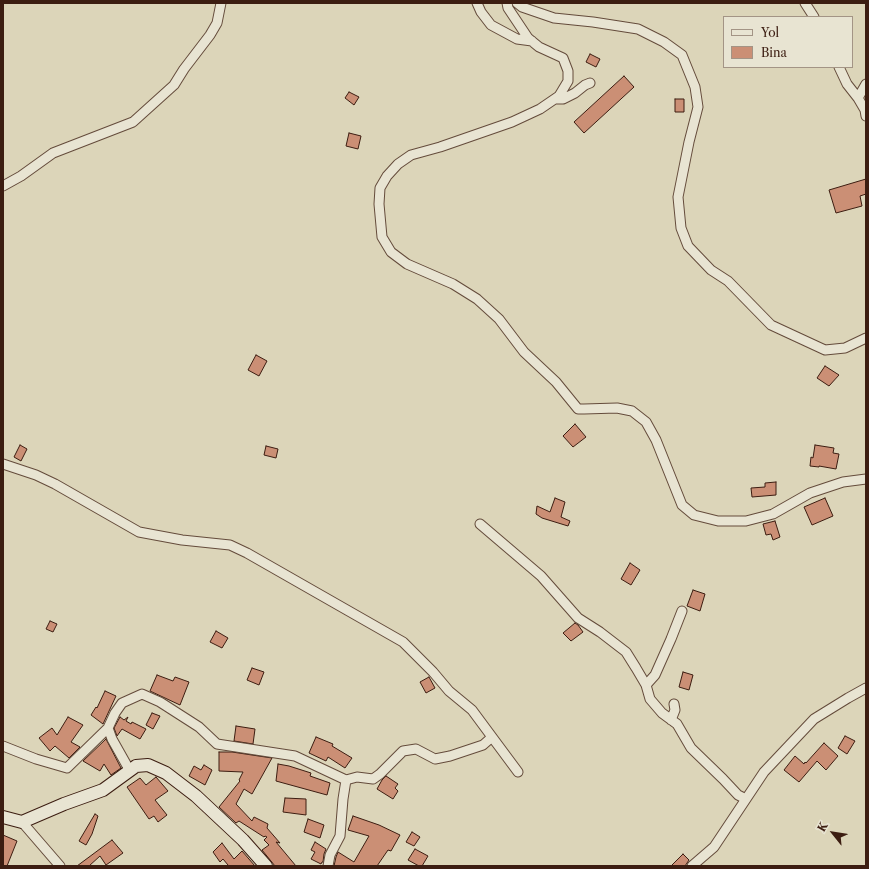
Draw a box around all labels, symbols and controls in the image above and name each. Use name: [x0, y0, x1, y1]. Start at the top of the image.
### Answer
legend: [723, 16, 853, 68]
text: Yol: [761, 25, 779, 40]
text: Bina: [761, 45, 787, 60]
north arrow: [813, 813, 853, 853]
text: K: [814, 820, 831, 834]

